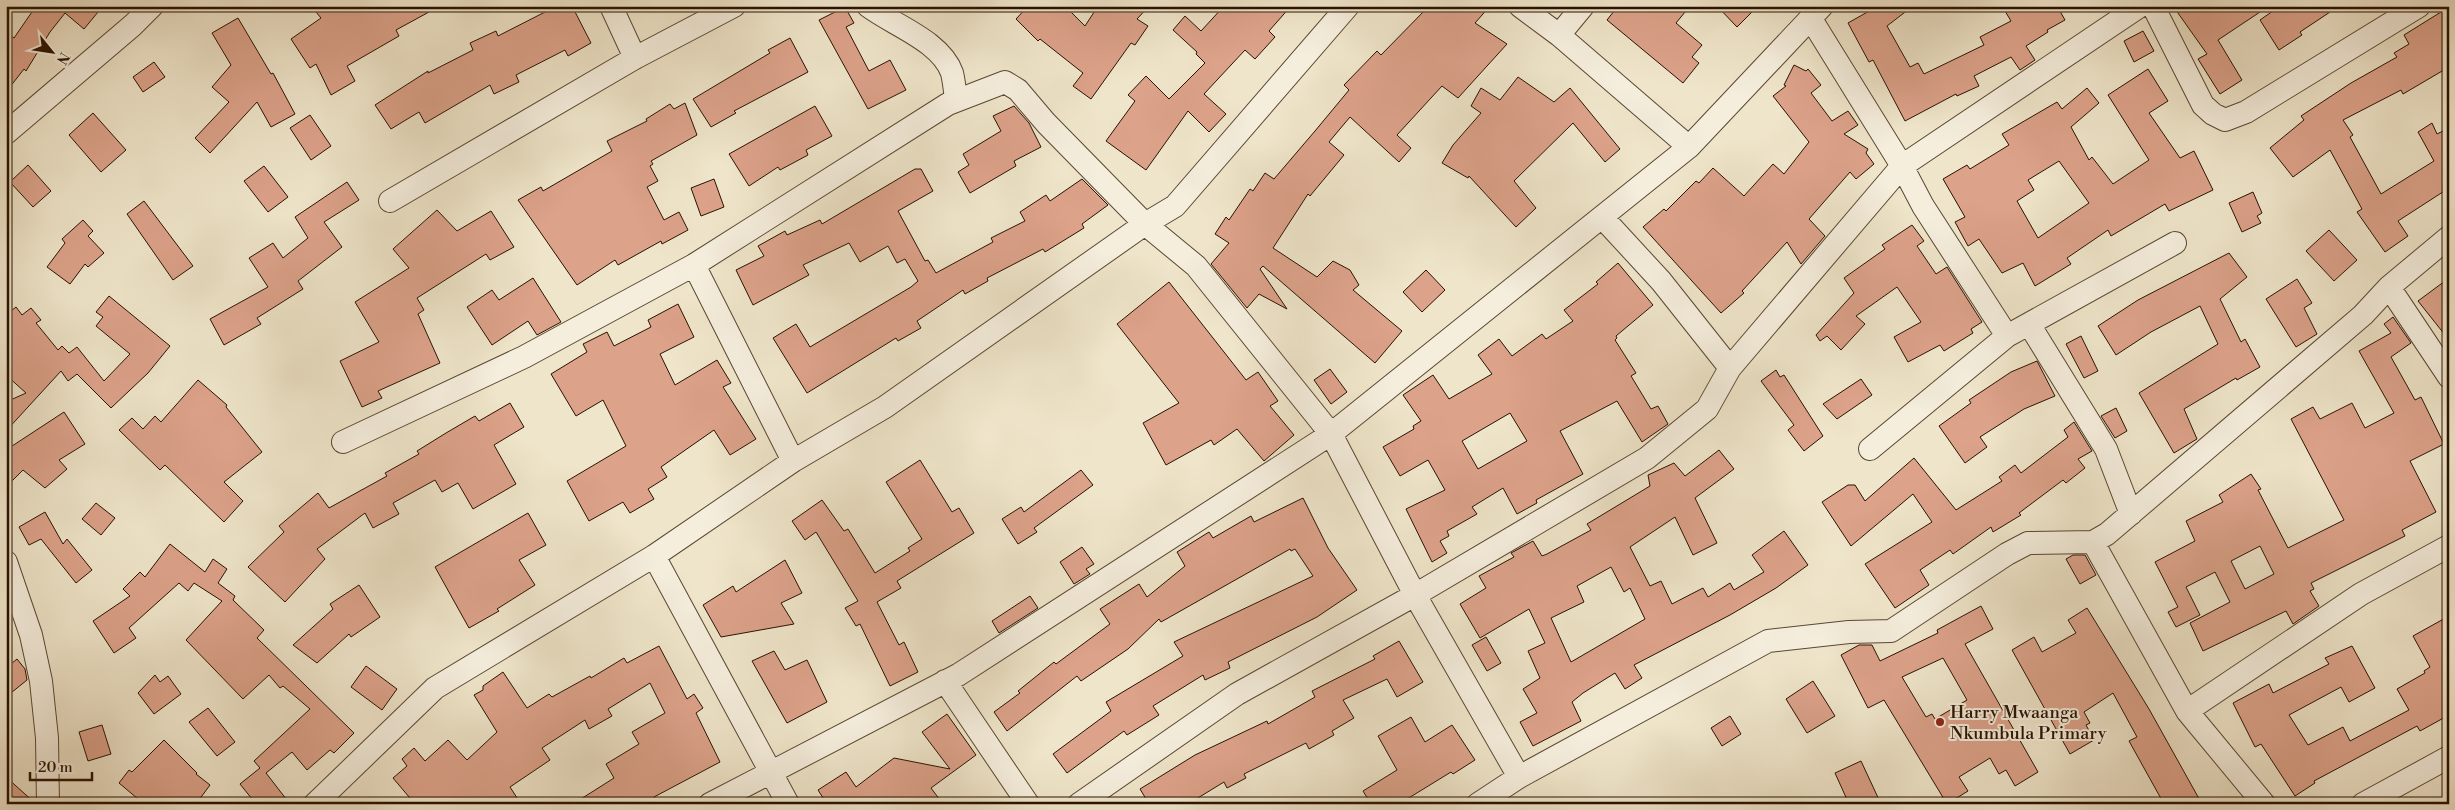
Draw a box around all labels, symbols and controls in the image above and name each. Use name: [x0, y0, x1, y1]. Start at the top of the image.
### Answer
north arrow: [28, 28, 78, 78]
text: N: [52, 49, 73, 67]
place label: Harry Mwaanga Nkumbula Primary: [1950, 701, 2107, 745]
marker: Harry Mwaanga Nkumbula Primary: [1934, 716, 1946, 728]
scale bar: [30, 750, 92, 782]
text: 20 m: [38, 758, 73, 777]

